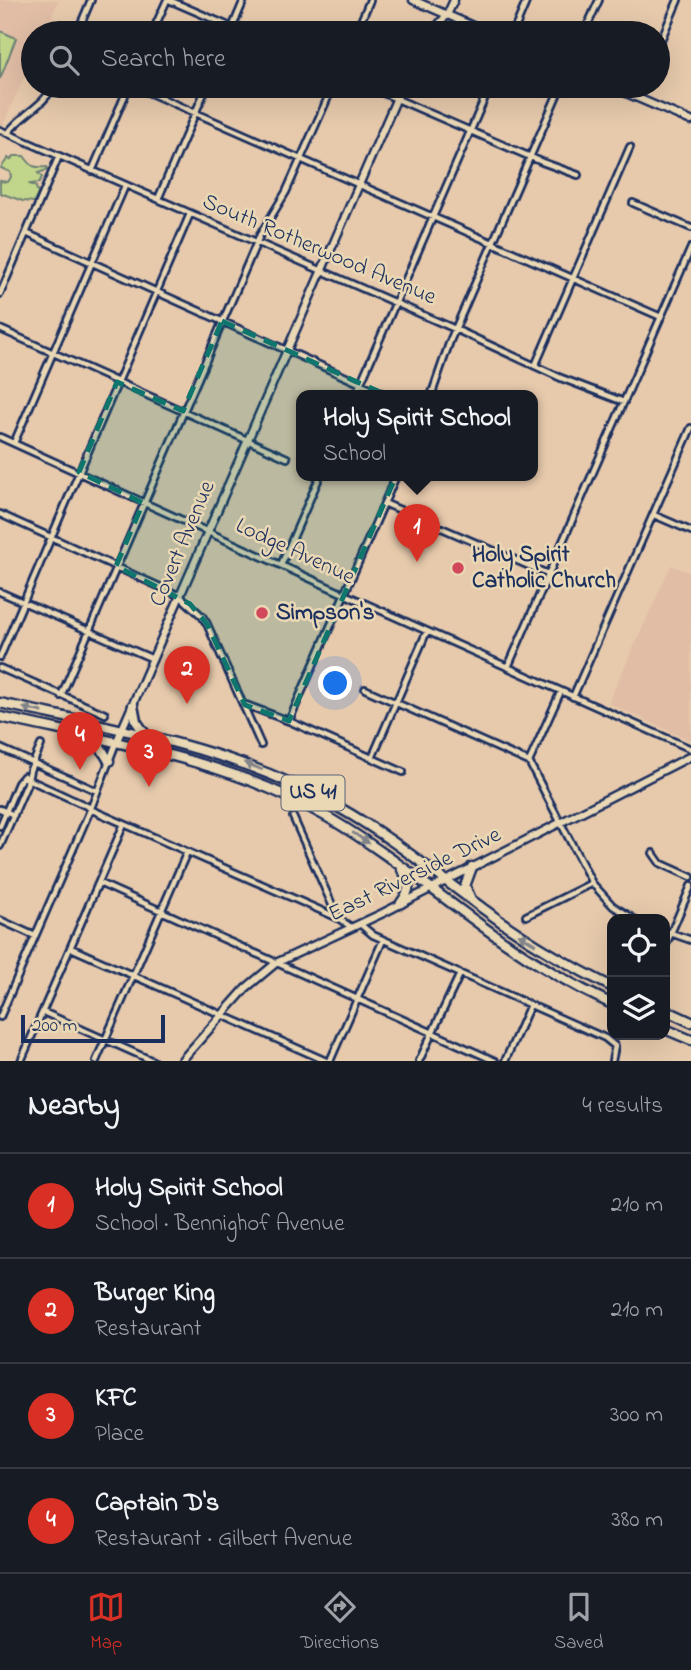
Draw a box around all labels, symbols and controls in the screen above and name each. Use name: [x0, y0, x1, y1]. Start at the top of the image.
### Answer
search box: [21, 21, 670, 98]
icon: search: [45, 41, 83, 79]
text: Search here: [101, 41, 226, 79]
street label: South Rotherwood Avenue: [197, 186, 442, 315]
popup: [296, 390, 538, 481]
text: Holy Spirit School: [323, 400, 511, 438]
text: School: [323, 438, 386, 471]
street label: Covert Avenue: [142, 475, 225, 612]
pin: 1: [394, 504, 440, 562]
street label: Lodge Avenue: [229, 510, 361, 595]
place label: Holy Spirit Catholic Church: [472, 539, 616, 598]
marker: Holy Spirit Catholic Church: [450, 560, 466, 576]
place label: Simpson's: [276, 597, 375, 630]
marker: Simpson's: [254, 605, 270, 621]
pin: 2: [164, 646, 210, 704]
your location: [318, 666, 352, 700]
one-way arrow: [22, 704, 44, 715]
pin: 4: [57, 712, 103, 770]
pin: 3: [126, 729, 172, 787]
one-way arrow: [242, 760, 263, 771]
road number: US 41: [282, 776, 344, 810]
street label: East Riverside Drive: [323, 819, 507, 931]
one-way arrow: [351, 831, 370, 844]
map controls: [607, 914, 670, 1040]
button: locate: [607, 914, 670, 977]
one-way arrow: [517, 933, 537, 946]
button: layers: [607, 977, 670, 1040]
scale bar: [21, 1012, 164, 1044]
text: 200 m: [32, 1013, 77, 1040]
text: Nearby: [28, 1085, 120, 1129]
text: 4 results: [582, 1090, 663, 1123]
text: Holy Spirit School: [95, 1170, 283, 1208]
text: 1: [47, 1189, 55, 1222]
text: 210 m: [611, 1189, 663, 1222]
text: School · Bennighof Avenue: [95, 1208, 345, 1241]
text: Burger King: [95, 1275, 215, 1313]
text: 2: [45, 1294, 57, 1327]
text: 210 m: [611, 1294, 663, 1327]
text: Restaurant: [95, 1313, 202, 1346]
text: KFC: [95, 1380, 137, 1418]
text: 3: [46, 1399, 56, 1432]
text: 300 m: [610, 1399, 663, 1432]
text: Place: [95, 1418, 144, 1451]
text: Captain D's: [95, 1485, 219, 1523]
text: 4: [46, 1504, 56, 1537]
text: 380 m: [611, 1504, 663, 1537]
text: Restaurant · Gilbert Avenue: [95, 1523, 352, 1556]
tab: Map: [87, 1588, 125, 1657]
tab: Directions: [300, 1588, 379, 1657]
tab: Saved: [554, 1588, 604, 1657]

